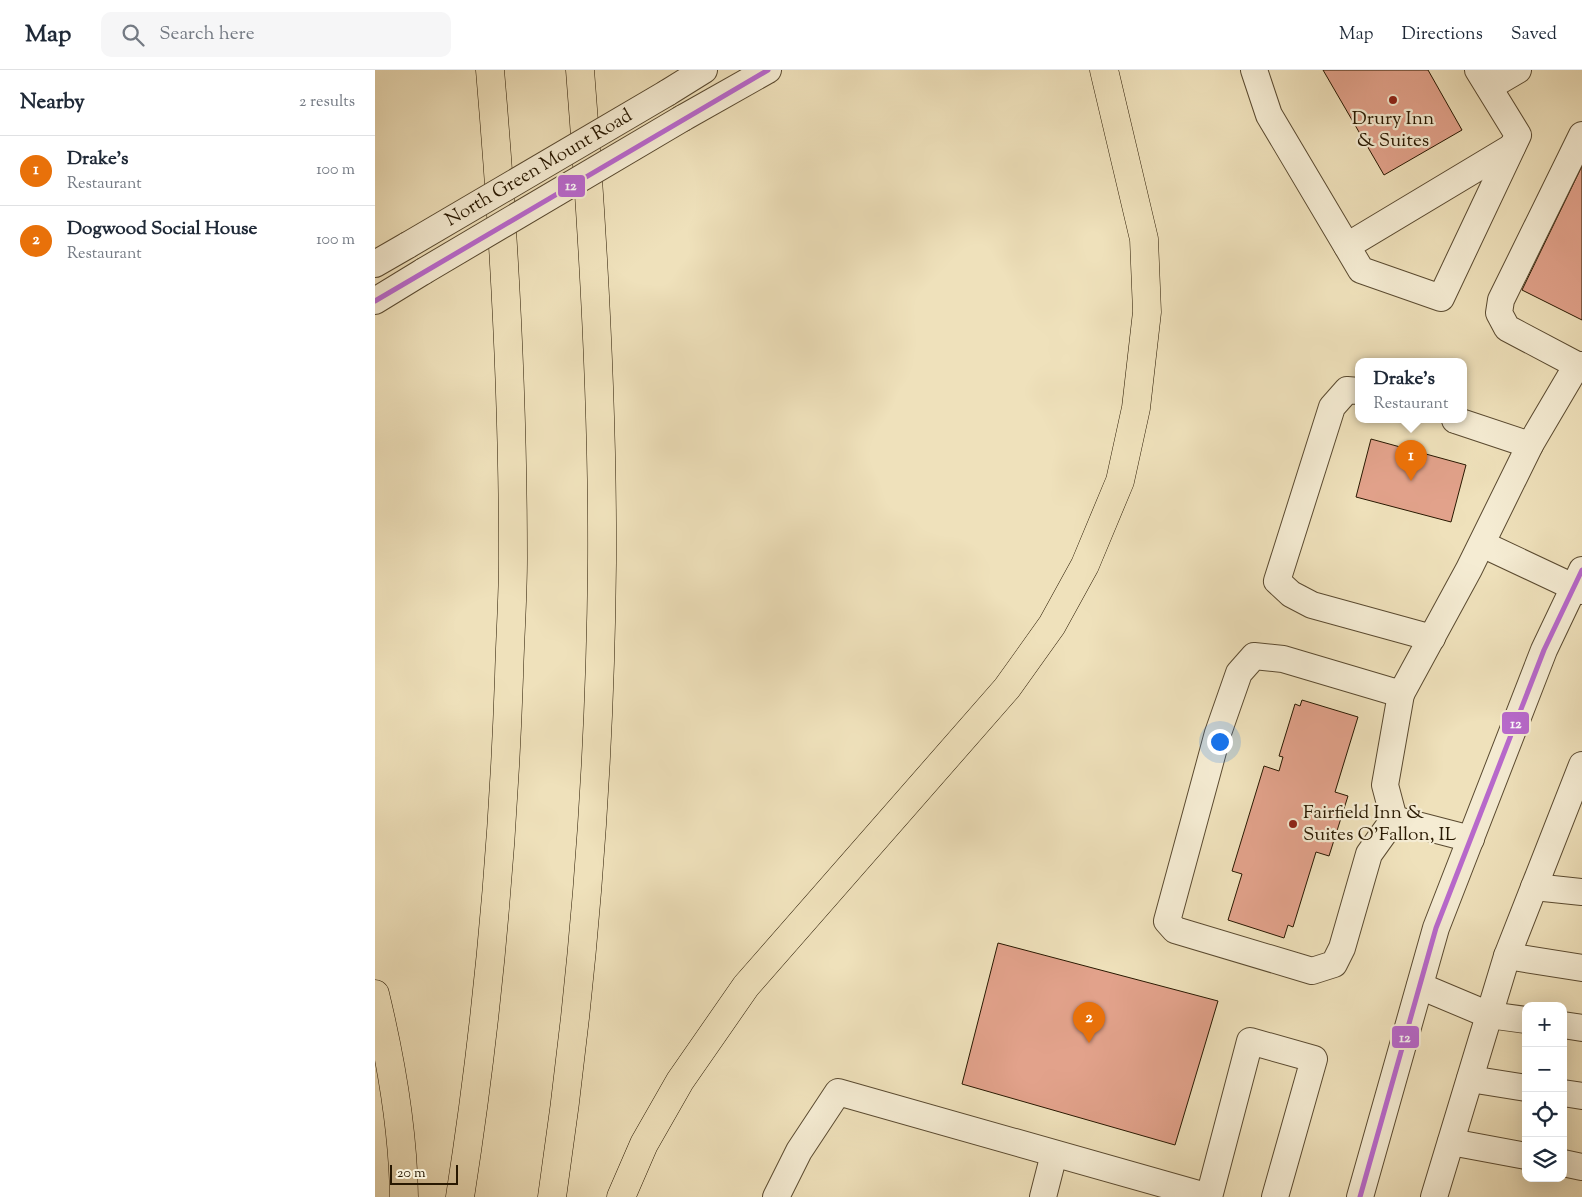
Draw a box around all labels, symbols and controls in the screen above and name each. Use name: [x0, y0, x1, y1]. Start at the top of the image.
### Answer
search box: [101, 12, 451, 57]
text: Map: [25, 18, 71, 52]
icon: search: [119, 21, 147, 49]
text: Search here: [159, 21, 255, 48]
text: Map: [1339, 22, 1374, 48]
text: Directions: [1402, 22, 1483, 48]
text: Saved: [1511, 22, 1557, 48]
text: Nearby: [20, 88, 85, 118]
text: 2 results: [299, 91, 355, 114]
marker: Drury Inn & Suites: [1387, 94, 1399, 106]
street label: North Green Mount Road: [441, 102, 638, 234]
place label: Drury Inn & Suites: [1352, 106, 1434, 155]
text: Drake’s: [67, 146, 128, 173]
text: 1: [33, 159, 39, 182]
text: 100 m: [316, 159, 355, 182]
text: Restaurant: [67, 173, 142, 196]
line badge: 12: [557, 174, 586, 198]
text: 12: [565, 177, 577, 197]
text: Dogwood Social House: [67, 216, 257, 243]
text: 2: [32, 229, 40, 252]
text: 100 m: [316, 229, 355, 252]
text: Restaurant: [67, 243, 142, 266]
popup: [1355, 358, 1467, 423]
text: Drake’s: [1374, 366, 1435, 393]
text: Restaurant: [1374, 393, 1448, 416]
pin: 1: [1395, 440, 1427, 481]
line badge: 12: [1501, 711, 1530, 735]
text: 12: [1510, 715, 1522, 735]
your location: [1207, 729, 1233, 755]
place label: Fairfield Inn & Suites O’Fallon, IL: [1303, 800, 1457, 849]
marker: Fairfield Inn & Suites O’Fallon, IL: [1287, 818, 1299, 830]
pin: 2: [1073, 1002, 1105, 1043]
map controls: [1522, 1002, 1567, 1182]
button: +: [1522, 1002, 1567, 1047]
line badge: 12: [1391, 1025, 1420, 1049]
text: 12: [1399, 1029, 1411, 1049]
button: −: [1522, 1047, 1567, 1092]
button: locate: [1522, 1092, 1567, 1137]
button: layers: [1522, 1137, 1567, 1182]
scale bar: [390, 1162, 457, 1185]
text: 20 m: [397, 1164, 426, 1184]

